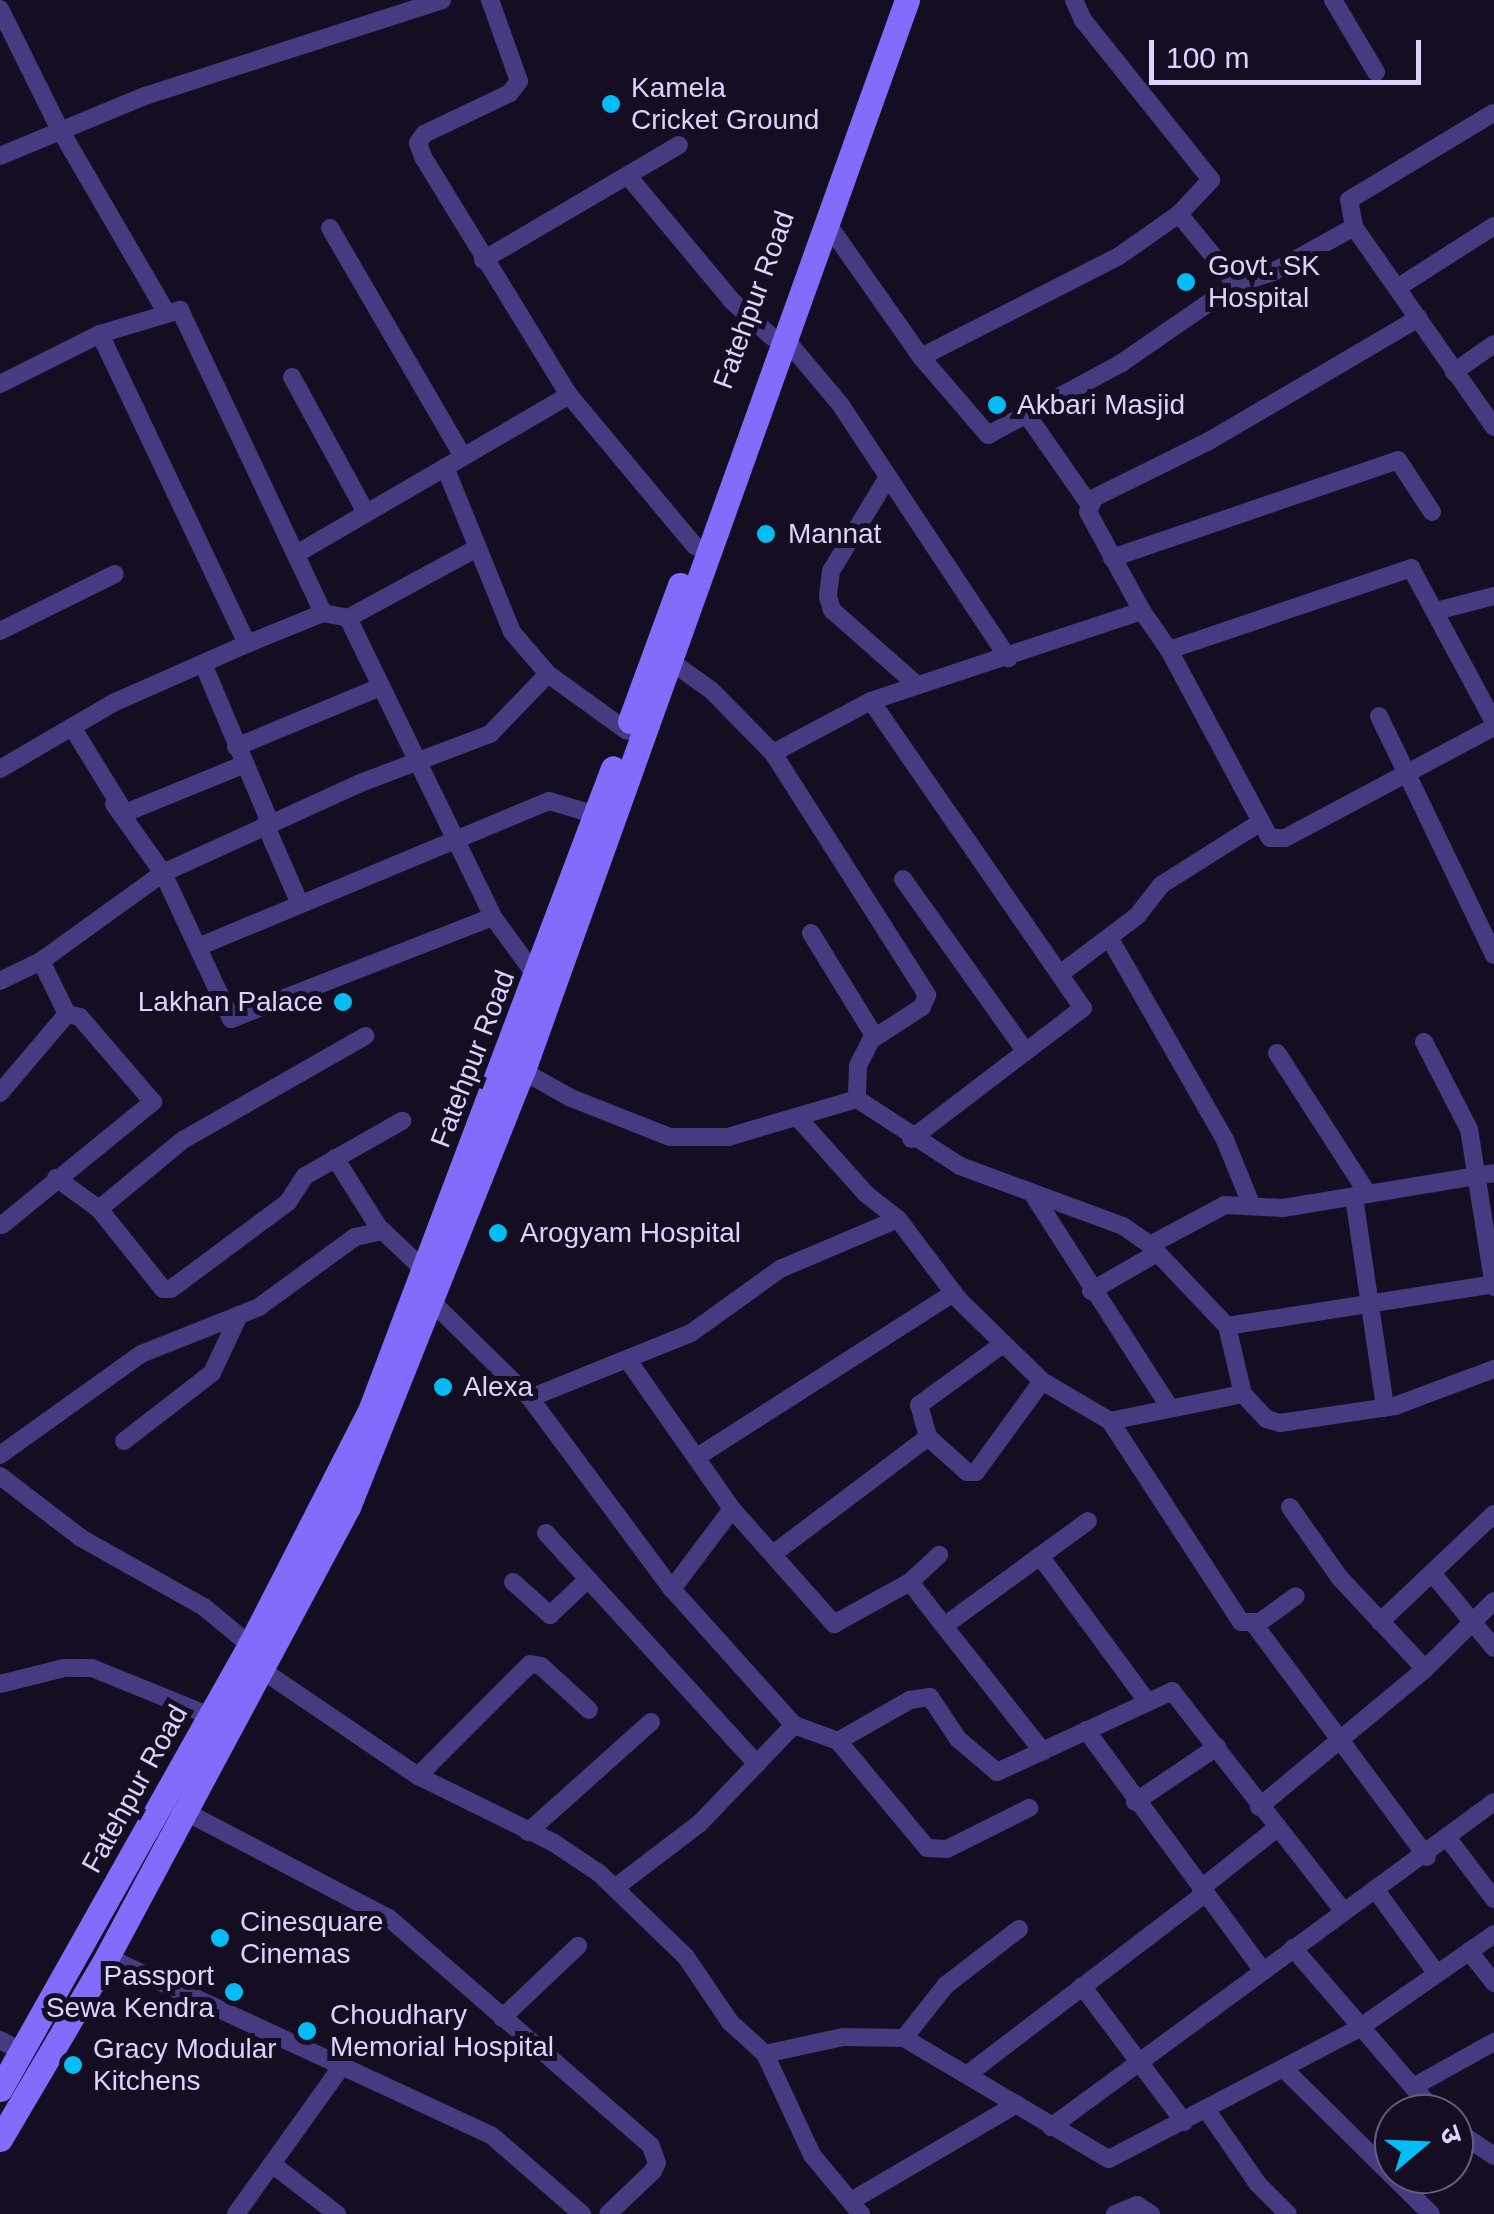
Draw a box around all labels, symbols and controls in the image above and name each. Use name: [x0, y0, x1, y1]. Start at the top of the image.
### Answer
scale bar: [1154, 20, 1426, 82]
text: 100 m: [1166, 41, 1249, 74]
place label: Kamela Cricket Ground: [631, 71, 819, 137]
marker: Kamela Cricket Ground: [600, 93, 622, 115]
street label: Fatehpur Road: [706, 206, 802, 394]
place label: Govt. SK Hospital: [1208, 249, 1320, 315]
marker: Govt. SK Hospital: [1173, 269, 1199, 295]
place label: Akbari Masjid: [1017, 388, 1185, 422]
marker: Akbari Masjid: [986, 394, 1008, 416]
place label: Mannat: [788, 517, 881, 551]
marker: Mannat: [753, 521, 779, 547]
street label: Fatehpur Road: [424, 966, 522, 1152]
place label: Lakhan Palace: [138, 985, 323, 1019]
marker: Lakhan Palace: [332, 991, 354, 1013]
place label: Arogyam Hospital: [520, 1216, 741, 1250]
marker: Arogyam Hospital: [485, 1220, 511, 1246]
place label: Alexa: [463, 1370, 533, 1404]
marker: Alexa: [432, 1376, 454, 1398]
street label: Fatehpur Road: [75, 1699, 195, 1879]
place label: Cinesquare Cinemas: [240, 1905, 383, 1971]
marker: Cinesquare Cinemas: [209, 1927, 231, 1949]
place label: Passport Sewa Kendra: [46, 1959, 214, 2025]
marker: Passport Sewa Kendra: [223, 1981, 245, 2003]
place label: Choudhary Memorial Hospital: [330, 1998, 554, 2064]
marker: Choudhary Memorial Hospital: [294, 2018, 320, 2044]
place label: Gracy Modular Kitchens: [93, 2032, 277, 2098]
marker: Gracy Modular Kitchens: [62, 2054, 84, 2076]
north arrow: [1374, 2094, 1474, 2194]
text: उ: [1434, 2122, 1468, 2148]

